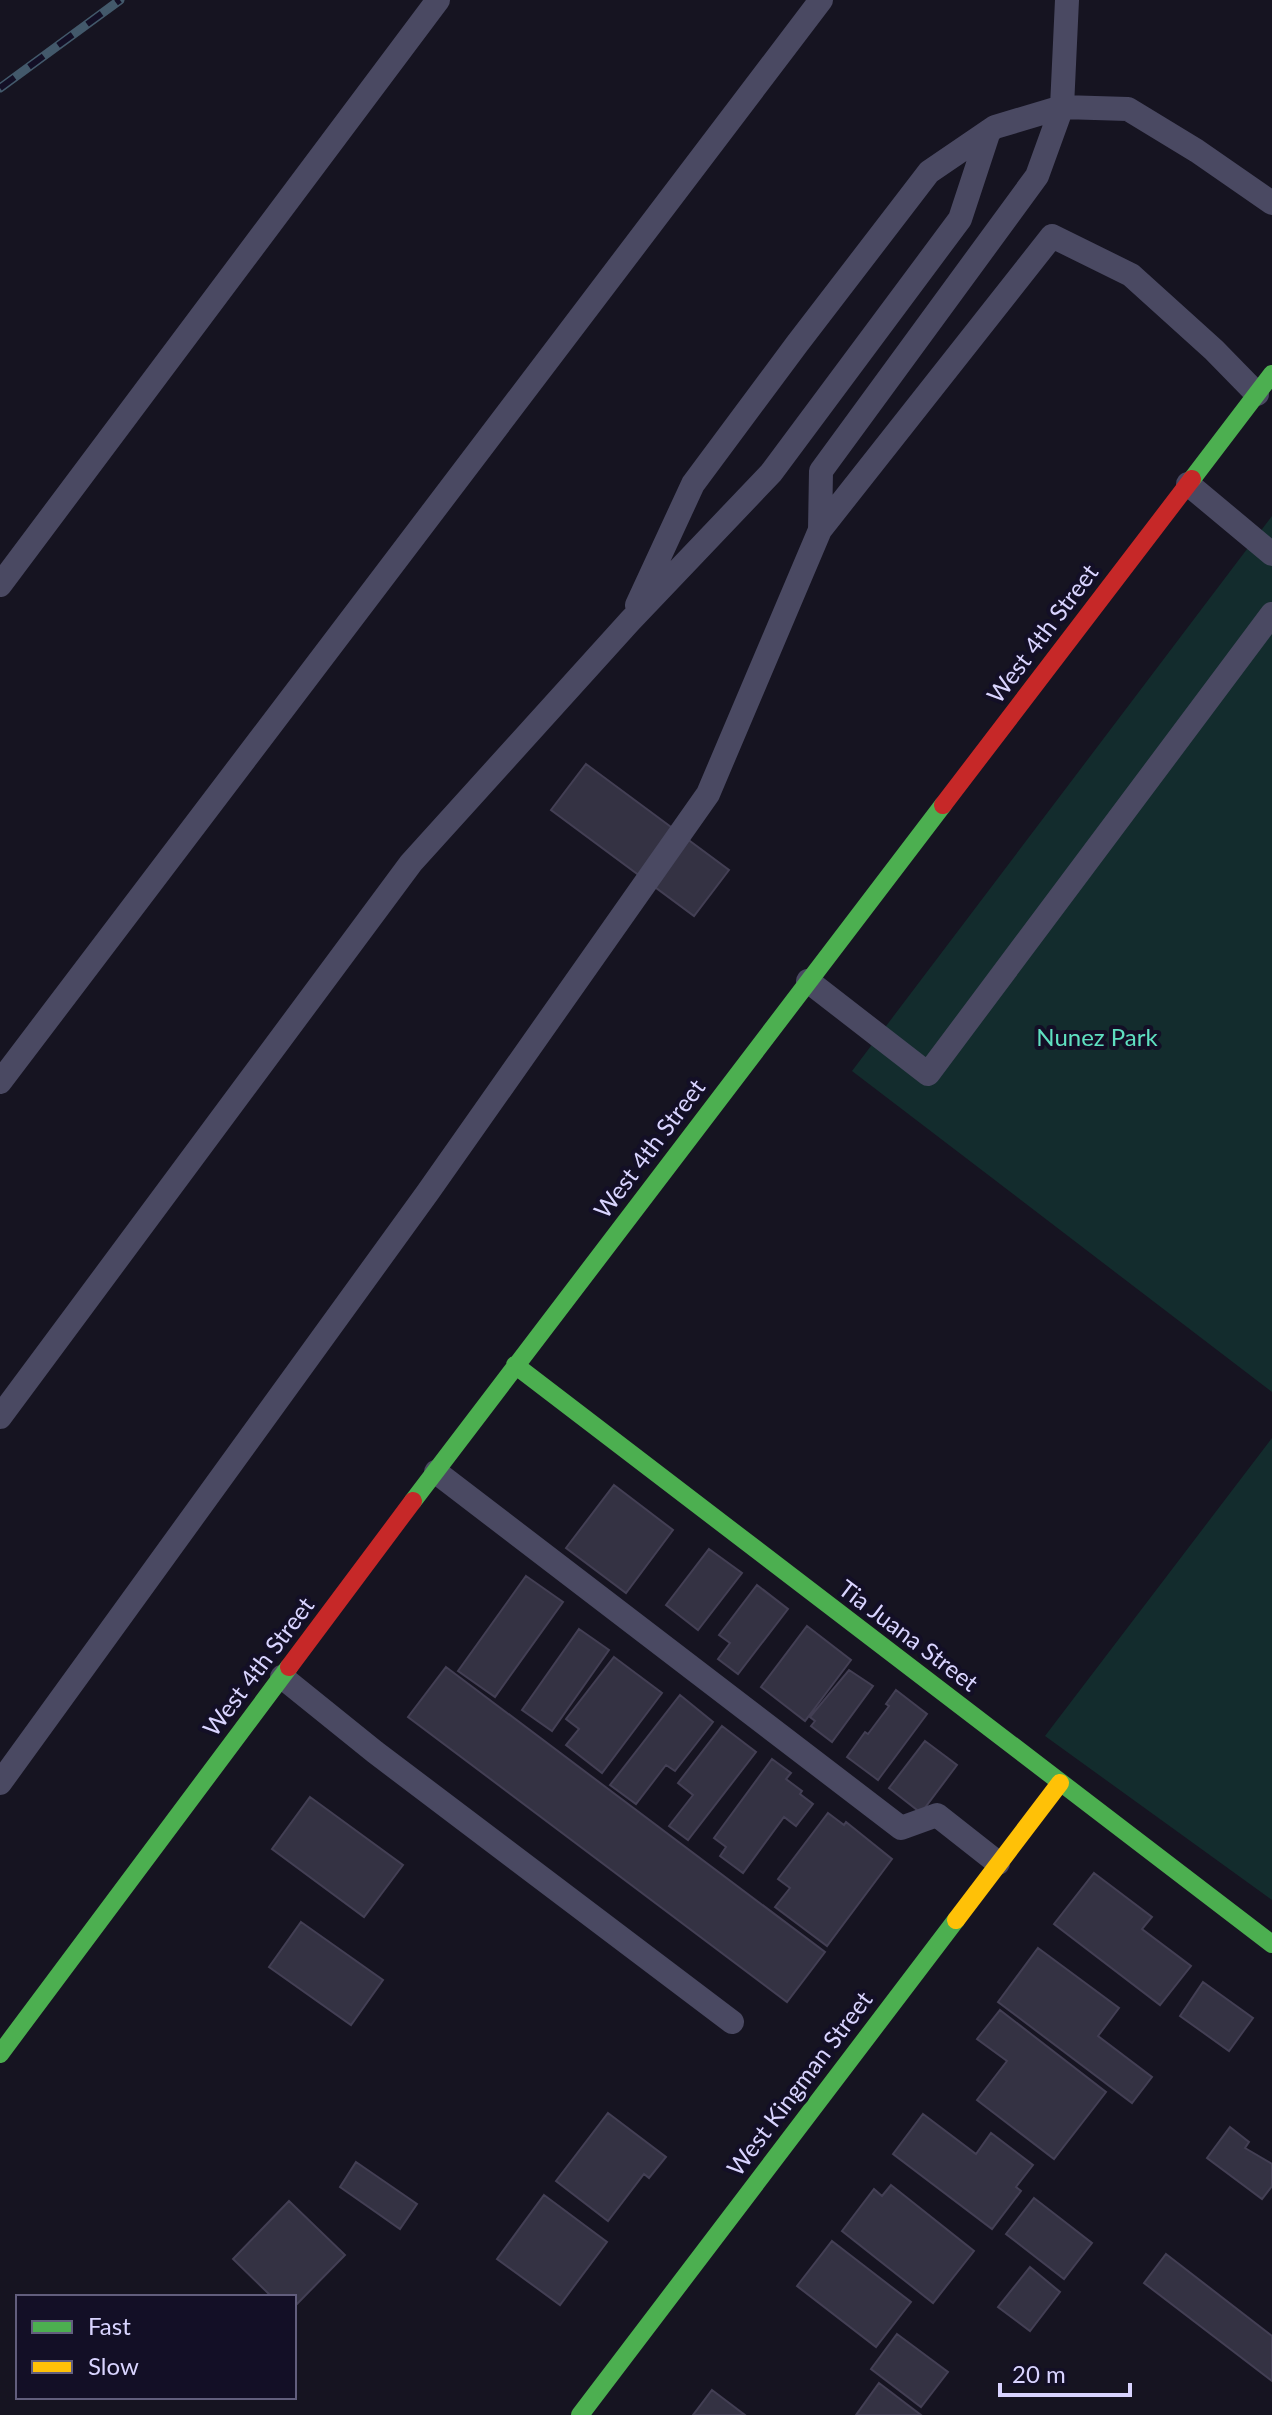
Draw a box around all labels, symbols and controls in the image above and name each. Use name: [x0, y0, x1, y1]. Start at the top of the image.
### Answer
street label: West 4th Street: [980, 558, 1104, 708]
park label: Nunez Park: [1036, 1022, 1159, 1051]
street label: West 4th Street: [587, 1073, 711, 1223]
street label: Tia Juana Street: [833, 1573, 985, 1697]
street label: West 4th Street: [196, 1591, 320, 1741]
street label: West Kingman Street: [720, 1985, 878, 2181]
legend: [16, 2295, 296, 2399]
text: Fast: [88, 2311, 131, 2340]
scale bar: [1000, 2347, 1130, 2397]
text: Slow: [88, 2351, 139, 2380]
text: 20 m: [1012, 2359, 1066, 2388]

